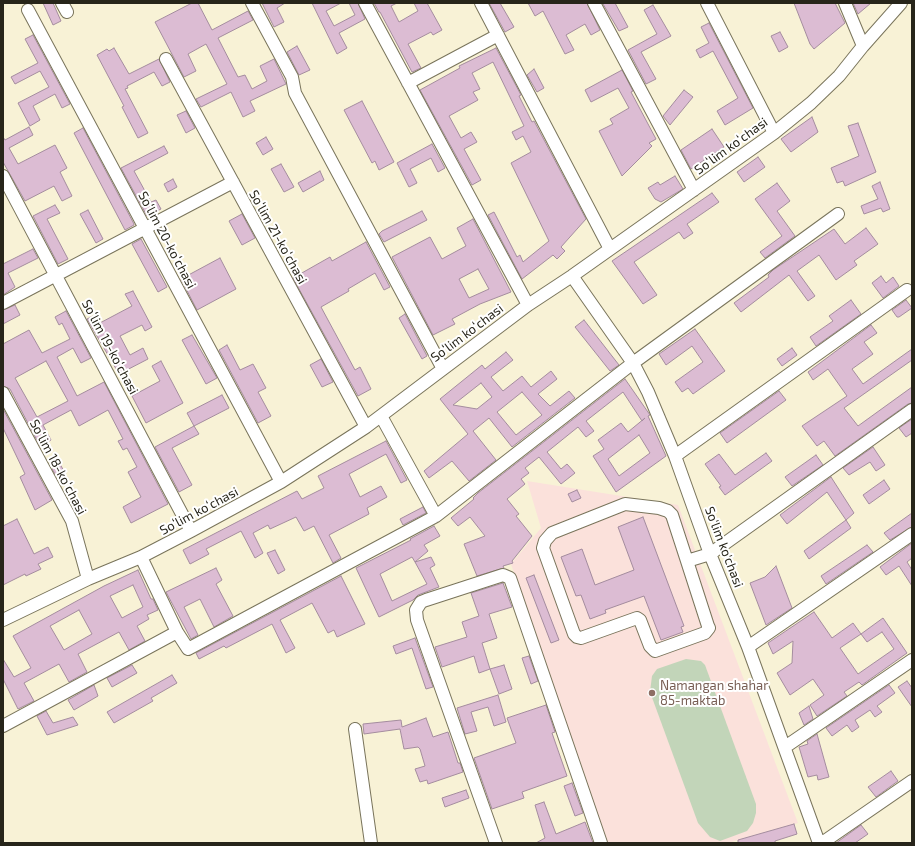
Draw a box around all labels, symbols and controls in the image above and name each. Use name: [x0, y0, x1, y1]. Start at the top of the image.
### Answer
street label: Soʻlim koʻchasi: [691, 114, 771, 178]
street label: Soʻlim 21-koʻchasi: [246, 187, 310, 287]
street label: Soʻlim 20-koʻchasi: [135, 189, 199, 291]
street label: Soʻlim 19-koʻchasi: [78, 297, 142, 397]
street label: Soʻlim koʻchasi: [428, 301, 506, 365]
street label: Soʻlim 18-koʻchasi: [26, 417, 90, 517]
street label: Soʻlim koʻchasi: [157, 484, 241, 538]
street label: So'lim ko'chasi: [701, 504, 747, 590]
place label: Namangan shahar 85-maktab: [660, 678, 768, 709]
marker: Namangan shahar 85-maktab: [647, 688, 657, 698]

